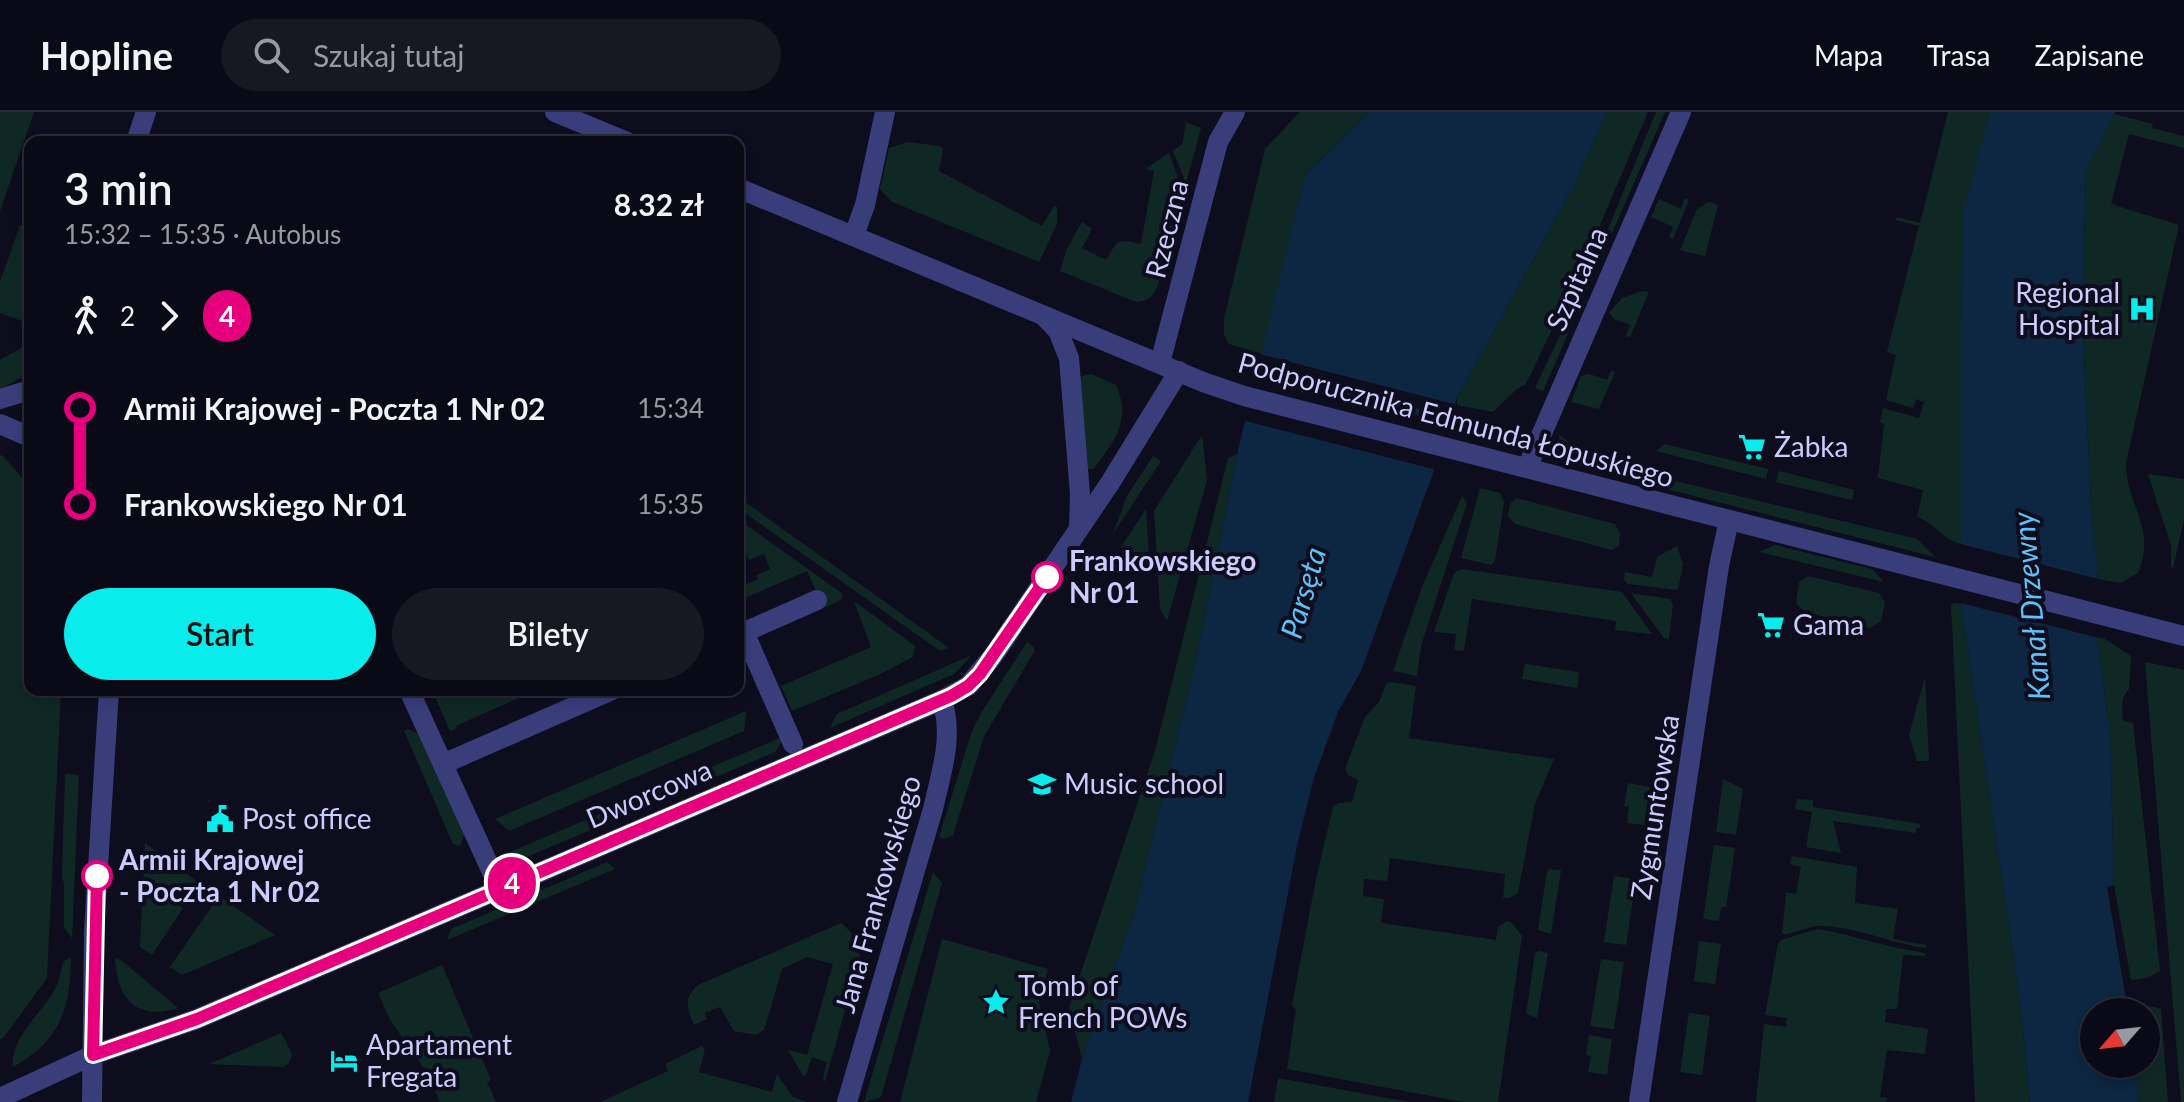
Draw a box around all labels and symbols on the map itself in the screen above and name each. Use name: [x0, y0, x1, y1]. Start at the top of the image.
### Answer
street label: Rzeczna: [1137, 176, 1195, 282]
street label: Szpitalna: [1538, 221, 1614, 336]
place label: Regional Hospital: [2015, 275, 2120, 341]
hospital icon: Regional Hospital: [2127, 294, 2157, 324]
street label: Podporucznika Edmunda Łopuskiego: [1235, 344, 1678, 494]
place label: Żabka: [1774, 429, 1849, 463]
supermarket icon: Żabka: [1737, 432, 1767, 462]
water label: Kanał Drzewny: [2004, 510, 2056, 702]
place label: Frankowskiego Nr 01: [1069, 543, 1256, 609]
water label: Parsęta: [1272, 543, 1332, 642]
marker: Frankowskiego Nr 01: [1032, 562, 1062, 592]
place label: Gama: [1793, 607, 1864, 641]
supermarket icon: Gama: [1756, 610, 1786, 640]
street label: Zygmuntowska: [1623, 712, 1685, 902]
street label: Dworcowa: [581, 751, 717, 835]
place label: Music school: [1064, 766, 1224, 800]
school or university icon: Music school: [1027, 769, 1057, 799]
street label: Jana Frankowskiego: [827, 771, 927, 1016]
place label: Post office: [242, 801, 372, 835]
public building icon: Post office: [205, 804, 235, 834]
place label: Armii Krajowej - Poczta 1 Nr 02: [118, 842, 320, 908]
line badge: 4: [486, 857, 538, 909]
marker: Armii Krajowej - Poczta 1 Nr 02: [82, 861, 112, 891]
place label: Tomb of French POWs: [1018, 968, 1187, 1034]
place icon: Tomb of French POWs: [981, 987, 1011, 1017]
north arrow: [2080, 998, 2160, 1078]
place label: Apartament Fregata: [366, 1027, 512, 1093]
hotel icon: Apartament Fregata: [329, 1046, 359, 1076]

